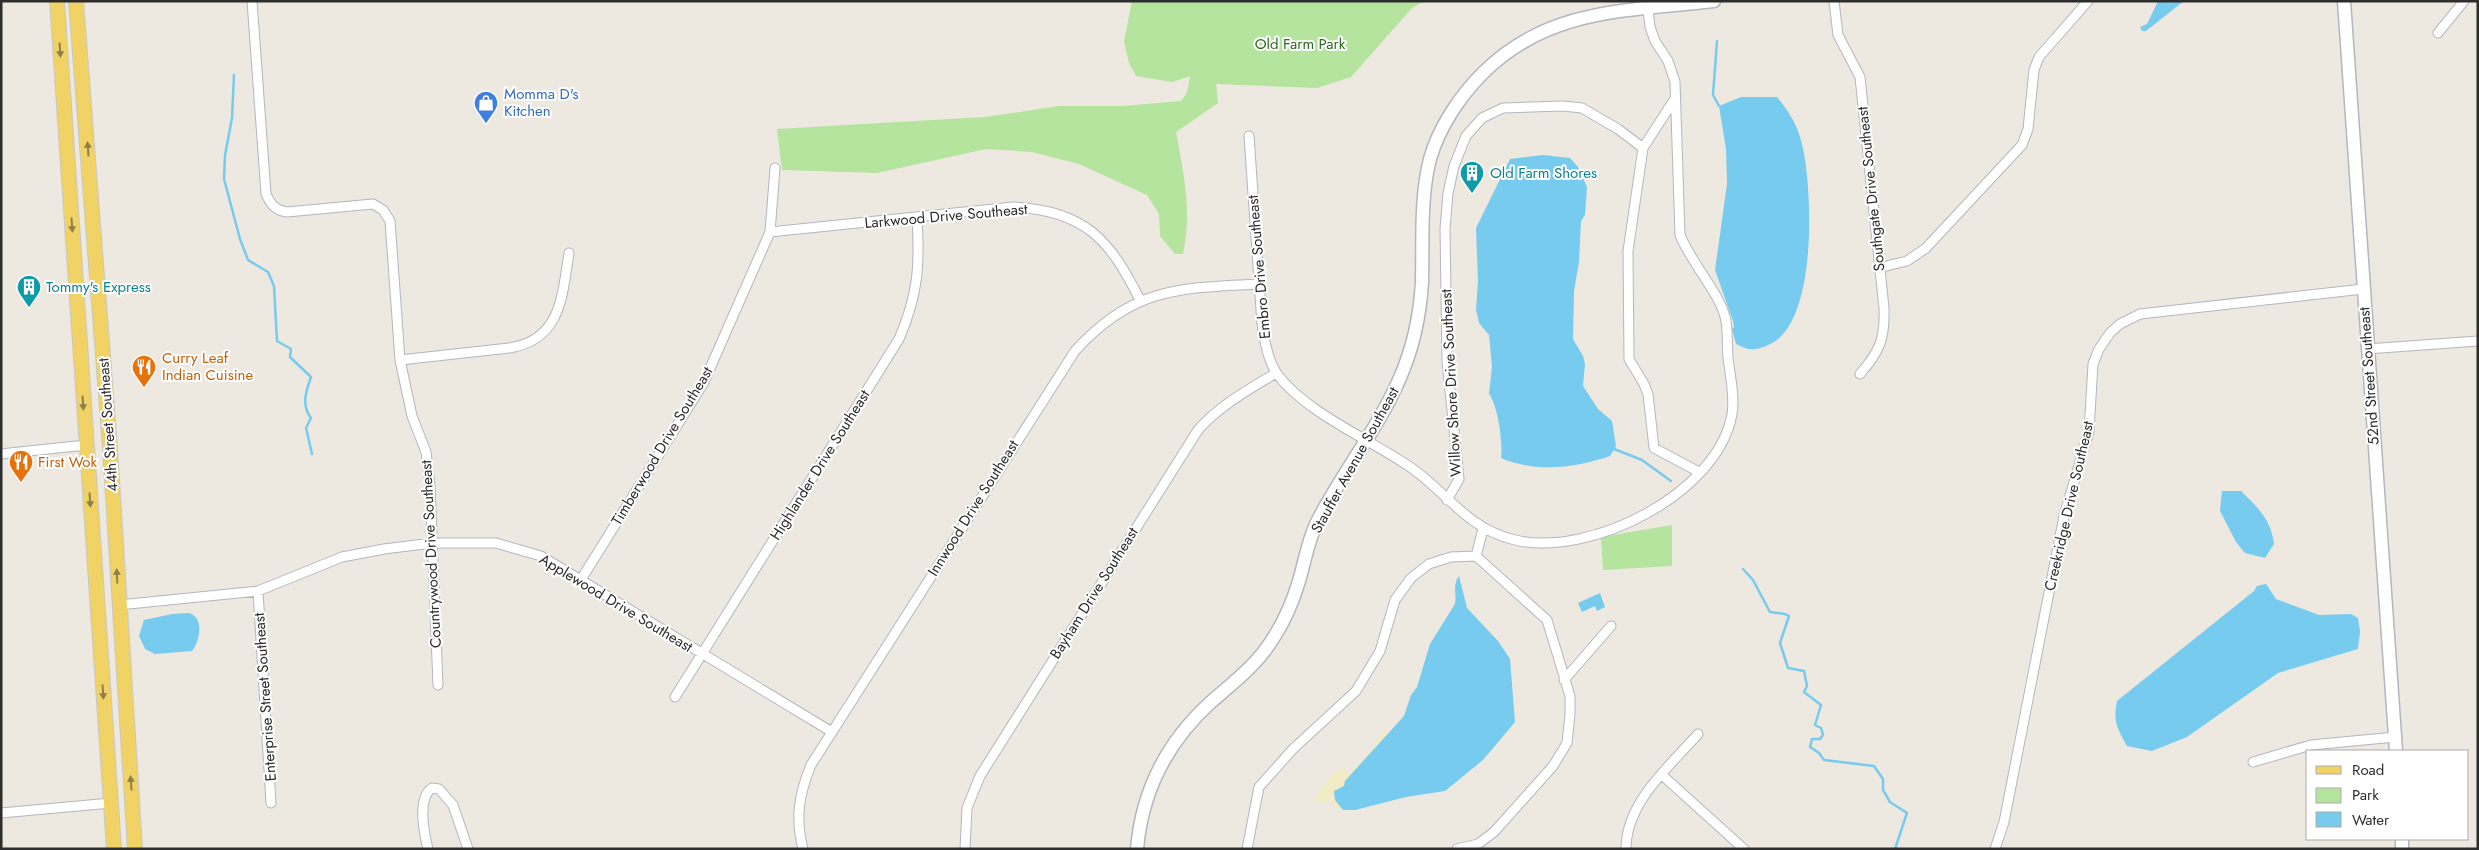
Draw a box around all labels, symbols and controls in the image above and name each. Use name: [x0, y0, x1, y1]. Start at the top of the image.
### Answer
park label: Old Farm Park: [1255, 33, 1346, 55]
one-way arrow: [57, 42, 65, 58]
place label: Momma D's Kitchen: [504, 83, 578, 122]
shop icon: Momma D's Kitchen: [473, 90, 499, 124]
street label: Southgate Drive Southeast: [1851, 105, 1891, 272]
one-way arrow: [84, 140, 92, 156]
building icon: Old Farm Shores: [1459, 160, 1485, 194]
place label: Old Farm Shores: [1490, 162, 1597, 184]
street label: Embro Drive Southeast: [1242, 194, 1276, 340]
street label: Larkwood Drive Southeast: [864, 198, 1029, 234]
one-way arrow: [68, 217, 76, 233]
building icon: Tommy's Express: [16, 274, 42, 308]
place label: Tommy's Express: [46, 276, 151, 298]
street label: Willow Shore Drive Southeast: [1435, 288, 1467, 477]
street label: 52nd Street Southeast: [2353, 306, 2385, 446]
place label: Curry Leaf Indian Cuisine: [162, 347, 253, 386]
restaurant icon: Curry Leaf Indian Cuisine: [131, 354, 157, 388]
street label: 44th Street Southeast: [92, 357, 124, 493]
street label: Timberwood Drive Southeast: [606, 362, 719, 530]
street label: Stauffer Avenue Southeast: [1306, 382, 1405, 537]
street label: Highlander Drive Southeast: [765, 385, 876, 544]
one-way arrow: [80, 395, 88, 411]
street label: Creekridge Drive Southeast: [2039, 418, 2099, 593]
street label: Innwood Drive Southeast: [922, 435, 1024, 580]
restaurant icon: First Wok: [8, 449, 34, 483]
place label: First Wok: [38, 451, 98, 473]
street label: Countrywood Drive Southeast: [415, 459, 447, 648]
one-way arrow: [86, 492, 94, 508]
street label: Bayham Drive Southeast: [1045, 523, 1144, 663]
street label: Applewood Drive Southeast: [535, 548, 697, 658]
one-way arrow: [113, 568, 121, 584]
street label: Enterprise Street Southeast: [248, 611, 282, 782]
one-way arrow: [100, 685, 108, 701]
legend: [2306, 750, 2469, 840]
text: Road: [2352, 759, 2384, 781]
one-way arrow: [127, 774, 135, 790]
text: Park: [2352, 784, 2379, 806]
text: Water: [2352, 809, 2390, 831]

